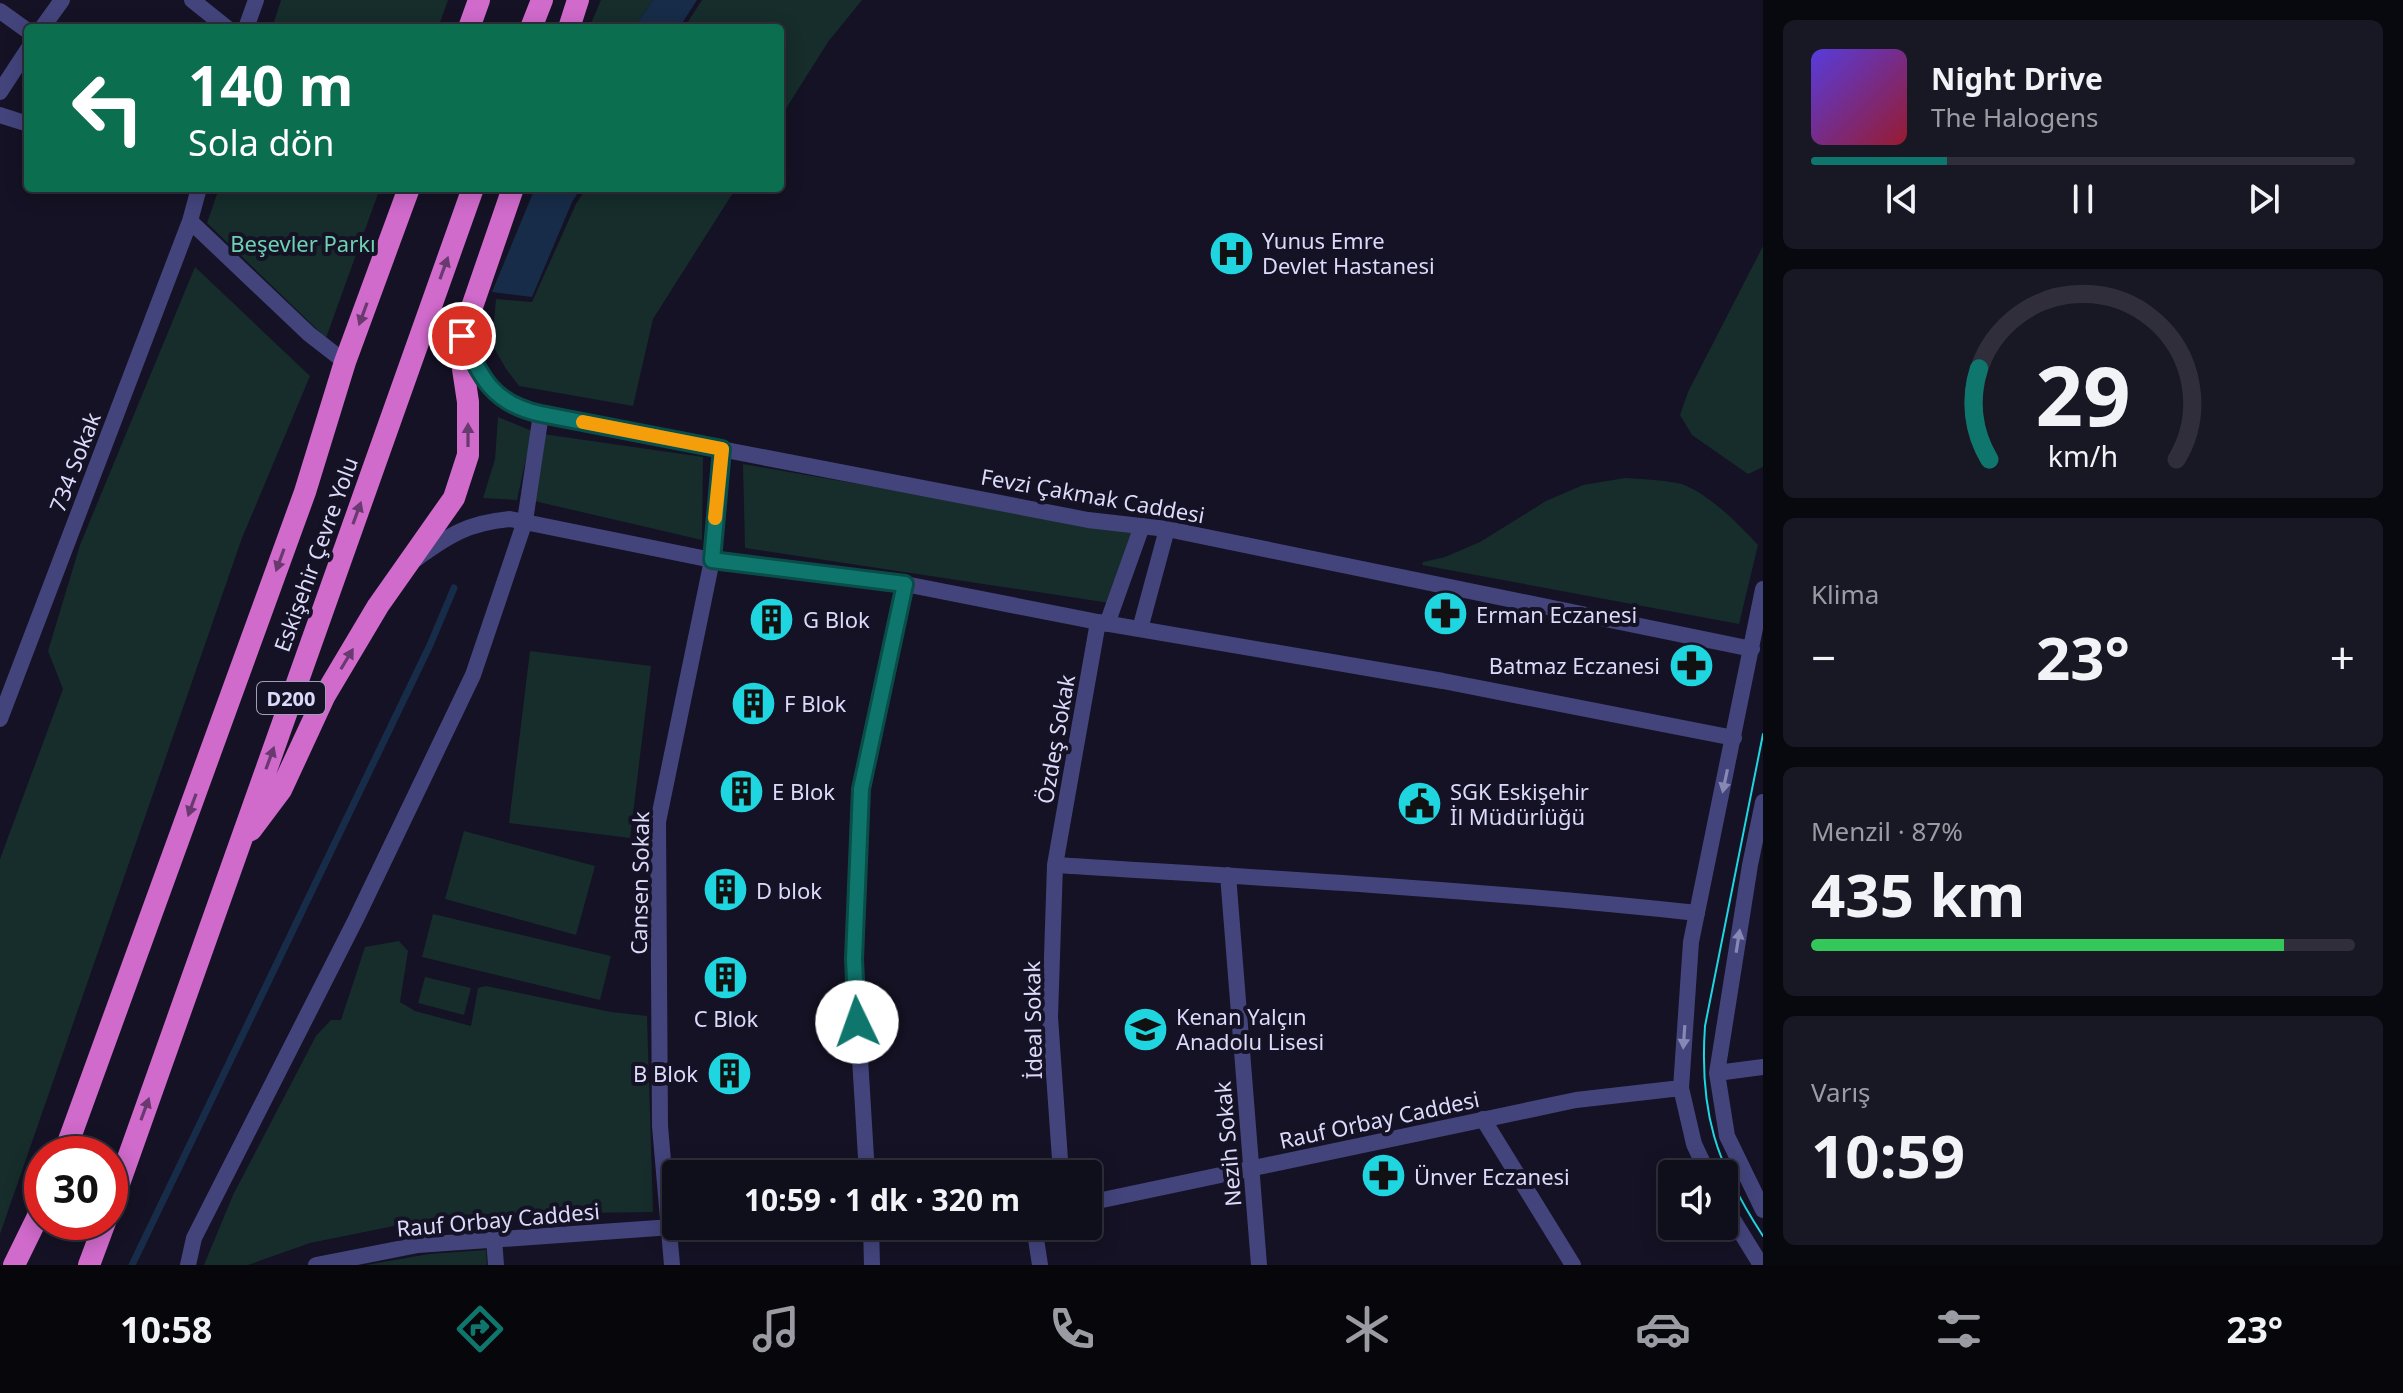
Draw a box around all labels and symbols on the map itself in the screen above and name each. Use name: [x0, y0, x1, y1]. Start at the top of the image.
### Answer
place label: Yunus Emre Devlet Hastanesi: [1262, 225, 1435, 280]
park label: Beşevler Parkı: [230, 228, 376, 258]
hospital icon: Yunus Emre Devlet Hastanesi: [1207, 229, 1255, 277]
one-way arrow: [438, 256, 451, 280]
one-way arrow: [356, 302, 369, 326]
pin: [428, 302, 496, 370]
street label: 734 Sokak: [41, 408, 107, 516]
one-way arrow: [462, 422, 474, 447]
street label: Eskişehir Çevre Yolu: [266, 453, 364, 655]
street label: Fevzi Çakmak Caddesi: [979, 461, 1207, 529]
one-way arrow: [351, 501, 363, 525]
one-way arrow: [273, 548, 286, 572]
pharmacy icon: Erman Eczanesi: [1421, 590, 1469, 638]
building icon: G Blok: [748, 595, 796, 643]
place label: Erman Eczanesi: [1476, 599, 1637, 629]
place label: G Blok: [803, 604, 870, 634]
pharmacy icon: Batmaz Eczanesi: [1667, 641, 1715, 689]
one-way arrow: [340, 648, 354, 670]
place label: Batmaz Eczanesi: [1489, 650, 1660, 680]
street label: Özdeş Sokak: [1029, 672, 1081, 806]
building icon: F Blok: [729, 679, 777, 727]
road number: D200: [257, 682, 325, 714]
place label: F Blok: [784, 688, 846, 718]
one-way arrow: [264, 746, 276, 770]
building icon: E Blok: [717, 767, 765, 815]
one-way arrow: [1718, 768, 1731, 793]
place label: E Blok: [772, 776, 835, 806]
place label: SGK Eskişehir İl Müdürlüğü: [1450, 776, 1589, 831]
public building icon: SGK Eskişehir İl Müdürlüğü: [1395, 780, 1443, 828]
one-way arrow: [185, 793, 198, 817]
street label: Cansen Sokak: [623, 811, 655, 955]
building icon: D blok: [701, 866, 749, 914]
place label: D blok: [756, 875, 822, 905]
one-way arrow: [1732, 928, 1745, 953]
building icon: C Blok: [702, 953, 750, 1001]
street label: İdeal Sokak: [1016, 960, 1048, 1079]
position arrow: [815, 980, 899, 1064]
place label: Kenan Yalçın Anadolu Lisesi: [1176, 1001, 1324, 1056]
place label: C Blok: [694, 1003, 759, 1033]
school or university icon: Kenan Yalçın Anadolu Lisesi: [1121, 1005, 1169, 1053]
one-way arrow: [1677, 1025, 1690, 1050]
building icon: B Blok: [705, 1049, 753, 1097]
place label: B Blok: [633, 1058, 698, 1088]
street label: Nezih Sokak: [1207, 1080, 1247, 1208]
street label: Rauf Orbay Caddesi: [1276, 1083, 1482, 1155]
one-way arrow: [140, 1097, 152, 1121]
speed limit sign: 30: [24, 1136, 128, 1240]
pharmacy icon: Ünver Eczanesi: [1359, 1152, 1407, 1200]
place label: Ünver Eczanesi: [1414, 1161, 1570, 1191]
street label: Rauf Orbay Caddesi: [395, 1195, 601, 1243]

